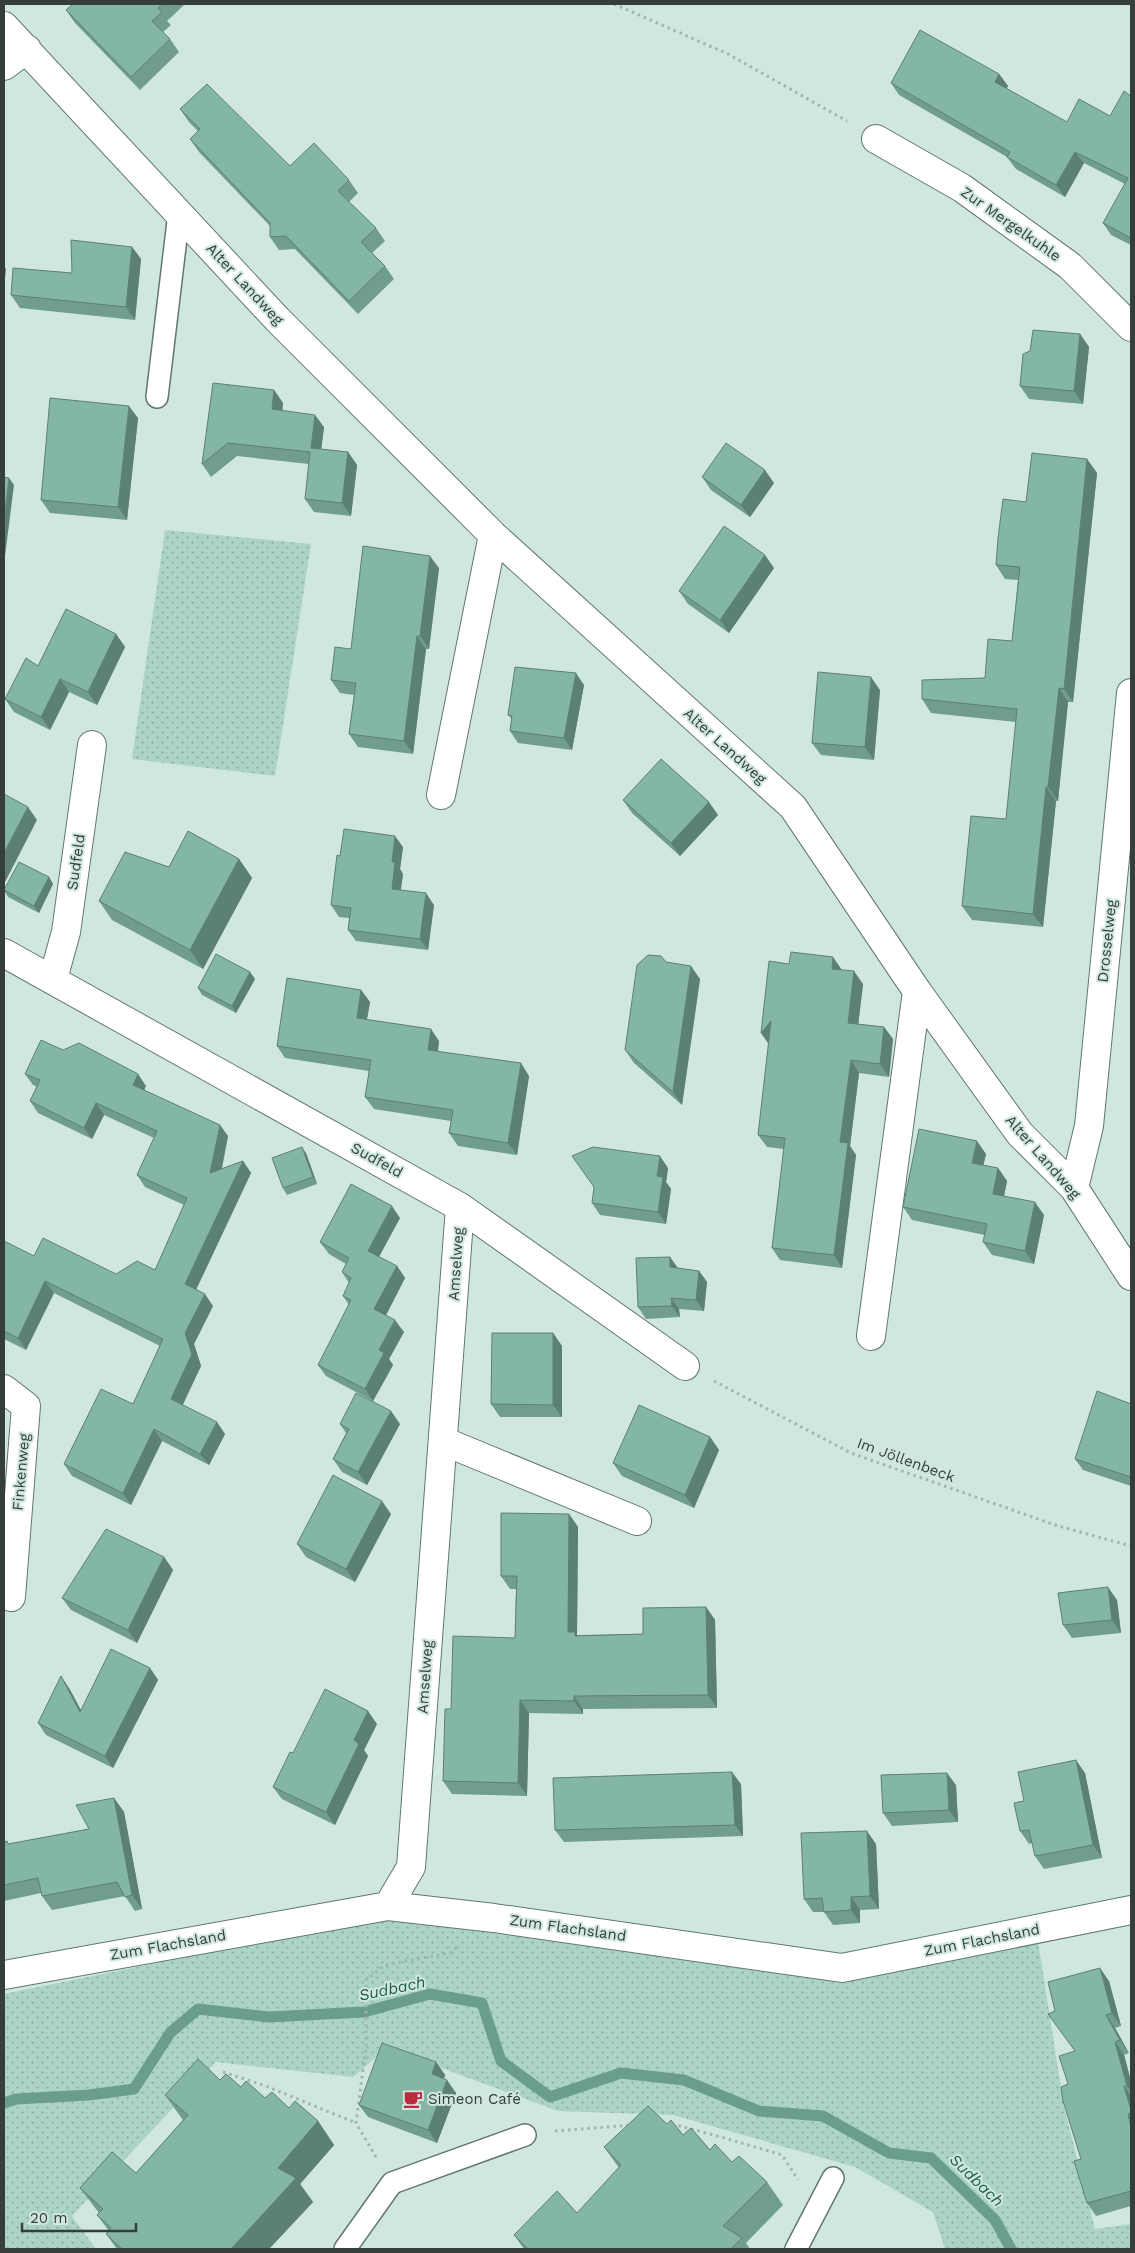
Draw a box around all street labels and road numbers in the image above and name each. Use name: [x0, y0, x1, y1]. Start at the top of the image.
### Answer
street label: Zur Mergelkuhle: [958, 183, 1064, 265]
street label: Alter Landweg: [203, 239, 287, 329]
street label: Alter Landweg: [680, 704, 770, 788]
street label: Sudfeld: [63, 833, 89, 891]
street label: Drosselweg: [1094, 899, 1120, 983]
street label: Alter Landweg: [1002, 1111, 1084, 1203]
street label: Sudfeld: [348, 1138, 406, 1182]
street label: Amselweg: [444, 1226, 468, 1302]
street label: Finkenweg: [9, 1433, 33, 1511]
street label: Im Jöllenbeck: [855, 1434, 958, 1486]
street label: Amselweg: [413, 1639, 437, 1715]
street label: Zum Flachsland: [509, 1911, 627, 1945]
street label: Zum Flachsland: [923, 1920, 1041, 1960]
street label: Zum Flachsland: [109, 1926, 227, 1964]

